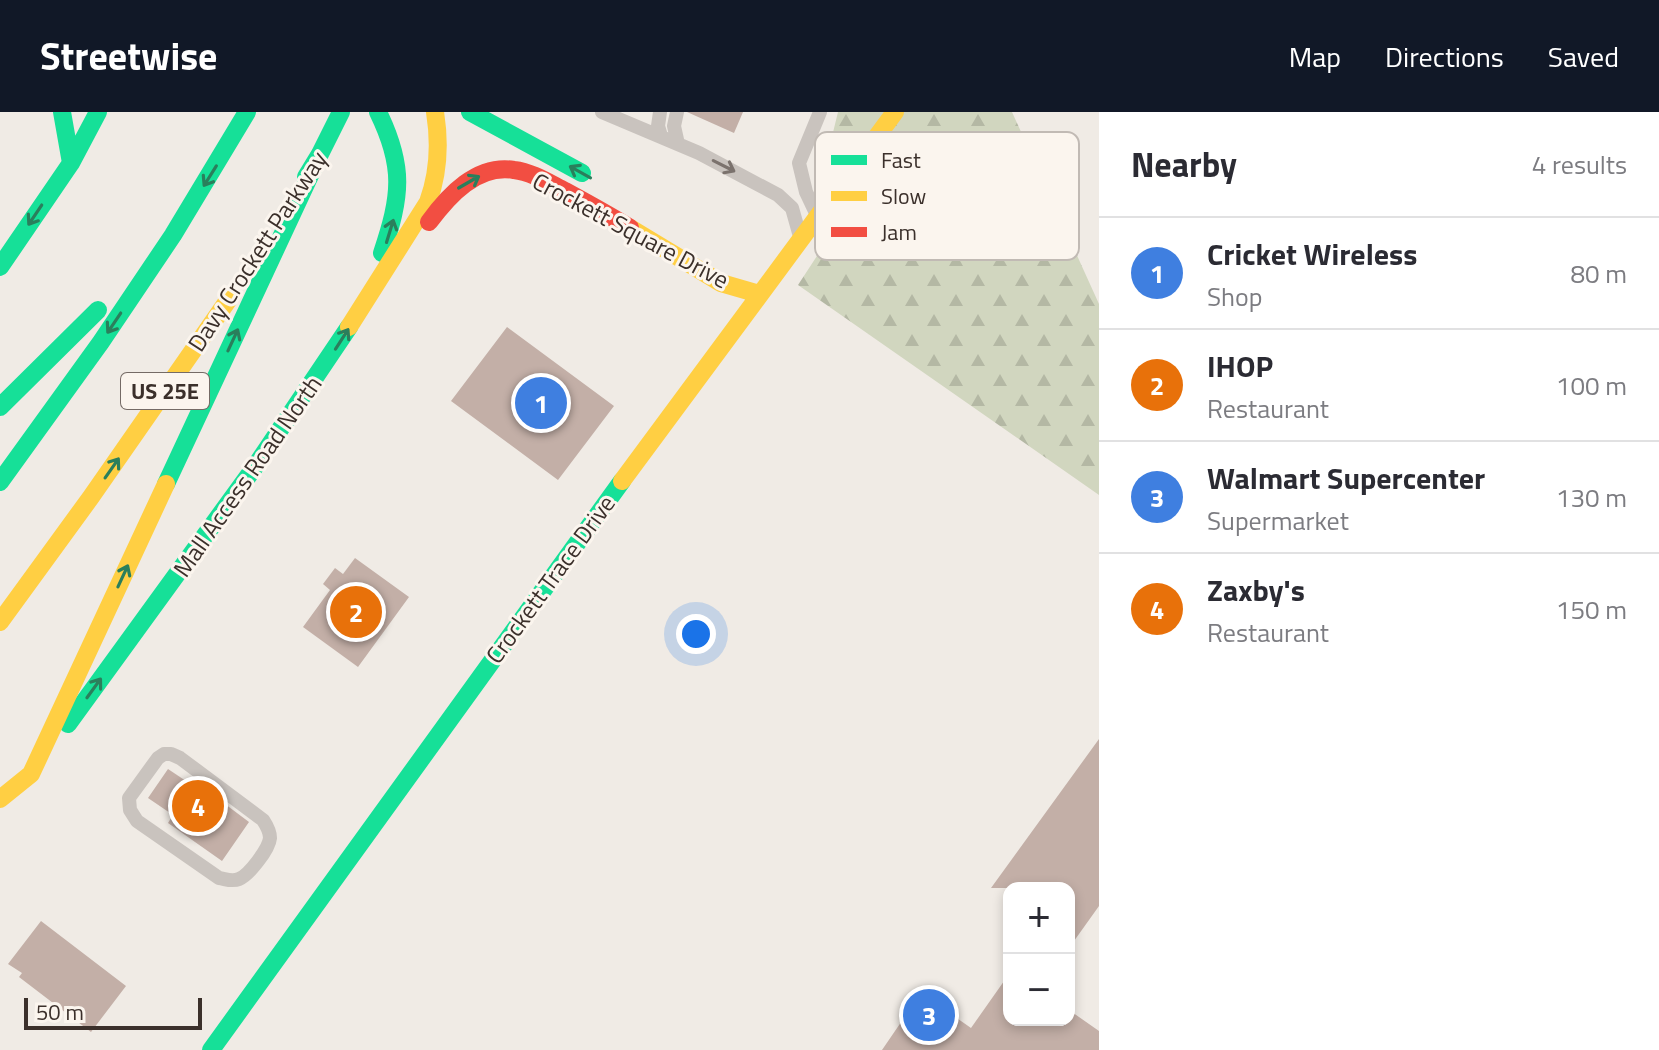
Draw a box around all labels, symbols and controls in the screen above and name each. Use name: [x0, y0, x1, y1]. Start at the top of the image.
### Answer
text: Streetwise: [40, 27, 218, 85]
text: Map: [1289, 35, 1341, 78]
text: Directions: [1385, 35, 1504, 78]
text: Saved: [1548, 35, 1619, 78]
legend: [815, 132, 1079, 260]
text: Nearby: [1131, 138, 1237, 190]
street label: Davy Crockett Parkway: [178, 143, 336, 358]
text: Fast: [881, 143, 921, 177]
text: 4 results: [1532, 145, 1627, 184]
one-way arrow: [712, 158, 736, 174]
street label: Crockett Square Drive: [526, 163, 736, 297]
one-way arrow: [201, 164, 217, 187]
one-way arrow: [568, 164, 592, 179]
one-way arrow: [457, 174, 480, 190]
text: Slow: [881, 179, 927, 213]
one-way arrow: [27, 204, 44, 226]
text: Jam: [881, 215, 917, 249]
one-way arrow: [383, 218, 398, 243]
text: Cricket Wireless: [1207, 231, 1417, 277]
text: 1: [1150, 254, 1164, 293]
text: 80 m: [1570, 254, 1627, 293]
text: Shop: [1207, 277, 1262, 316]
one-way arrow: [106, 311, 122, 333]
one-way arrow: [226, 329, 241, 353]
one-way arrow: [334, 329, 350, 351]
text: IHOP: [1207, 343, 1273, 389]
text: 2: [1150, 366, 1164, 405]
text: 100 m: [1556, 366, 1627, 405]
street label: Mall Access Road North: [164, 368, 330, 584]
road number: US 25E: [121, 373, 209, 409]
pin: 1: [515, 373, 567, 433]
text: Restaurant: [1207, 389, 1329, 428]
text: Walmart Supercenter: [1207, 455, 1485, 501]
one-way arrow: [104, 457, 120, 479]
text: 3: [1150, 478, 1164, 517]
text: 130 m: [1556, 478, 1627, 517]
street label: Crockett Trace Drive: [476, 487, 624, 671]
text: Supermarket: [1207, 501, 1349, 540]
one-way arrow: [116, 564, 131, 588]
text: Zaxby's: [1207, 567, 1305, 613]
pin: 2: [330, 582, 382, 642]
text: 4: [1150, 590, 1164, 629]
text: 150 m: [1556, 590, 1627, 629]
text: Restaurant: [1207, 613, 1329, 652]
your location: [676, 614, 716, 654]
one-way arrow: [86, 678, 102, 700]
pin: 4: [172, 776, 224, 836]
map controls: [1003, 882, 1075, 1026]
button: +: [1003, 882, 1075, 954]
button: −: [1003, 954, 1075, 1026]
pin: 3: [903, 985, 955, 1045]
scale bar: [24, 994, 202, 1030]
text: 50 m: [36, 995, 84, 1029]

